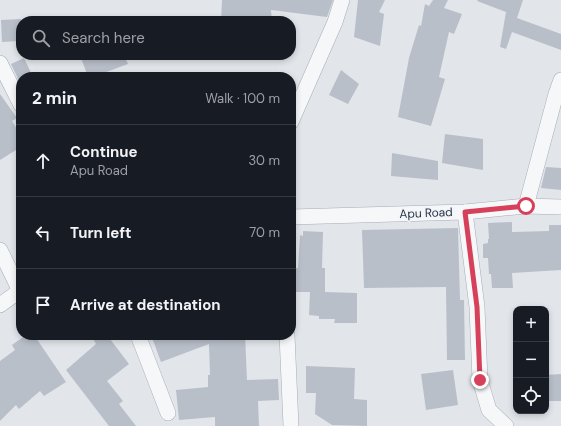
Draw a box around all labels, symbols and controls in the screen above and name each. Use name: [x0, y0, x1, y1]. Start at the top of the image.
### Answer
search box: [16, 16, 296, 60]
icon: search: [30, 27, 52, 49]
text: Search here: [62, 28, 145, 48]
text: 2 min: [32, 87, 77, 109]
text: Walk · 100 m: [205, 90, 280, 107]
text: Continue: [70, 142, 138, 162]
icon: ahead: [32, 150, 54, 172]
text: 30 m: [248, 152, 280, 169]
text: Apu Road: [70, 162, 128, 179]
route start: [517, 197, 535, 215]
street label: Apu Road: [399, 204, 453, 222]
icon: left: [32, 222, 54, 244]
text: Turn left: [70, 223, 131, 243]
text: 70 m: [249, 224, 280, 241]
icon: arrive: [32, 294, 54, 316]
text: Arrive at destination: [70, 295, 221, 315]
map controls: [513, 306, 549, 414]
button: +: [513, 306, 549, 342]
button: −: [513, 342, 549, 378]
route end: [471, 371, 489, 389]
button: locate: [513, 378, 549, 414]

